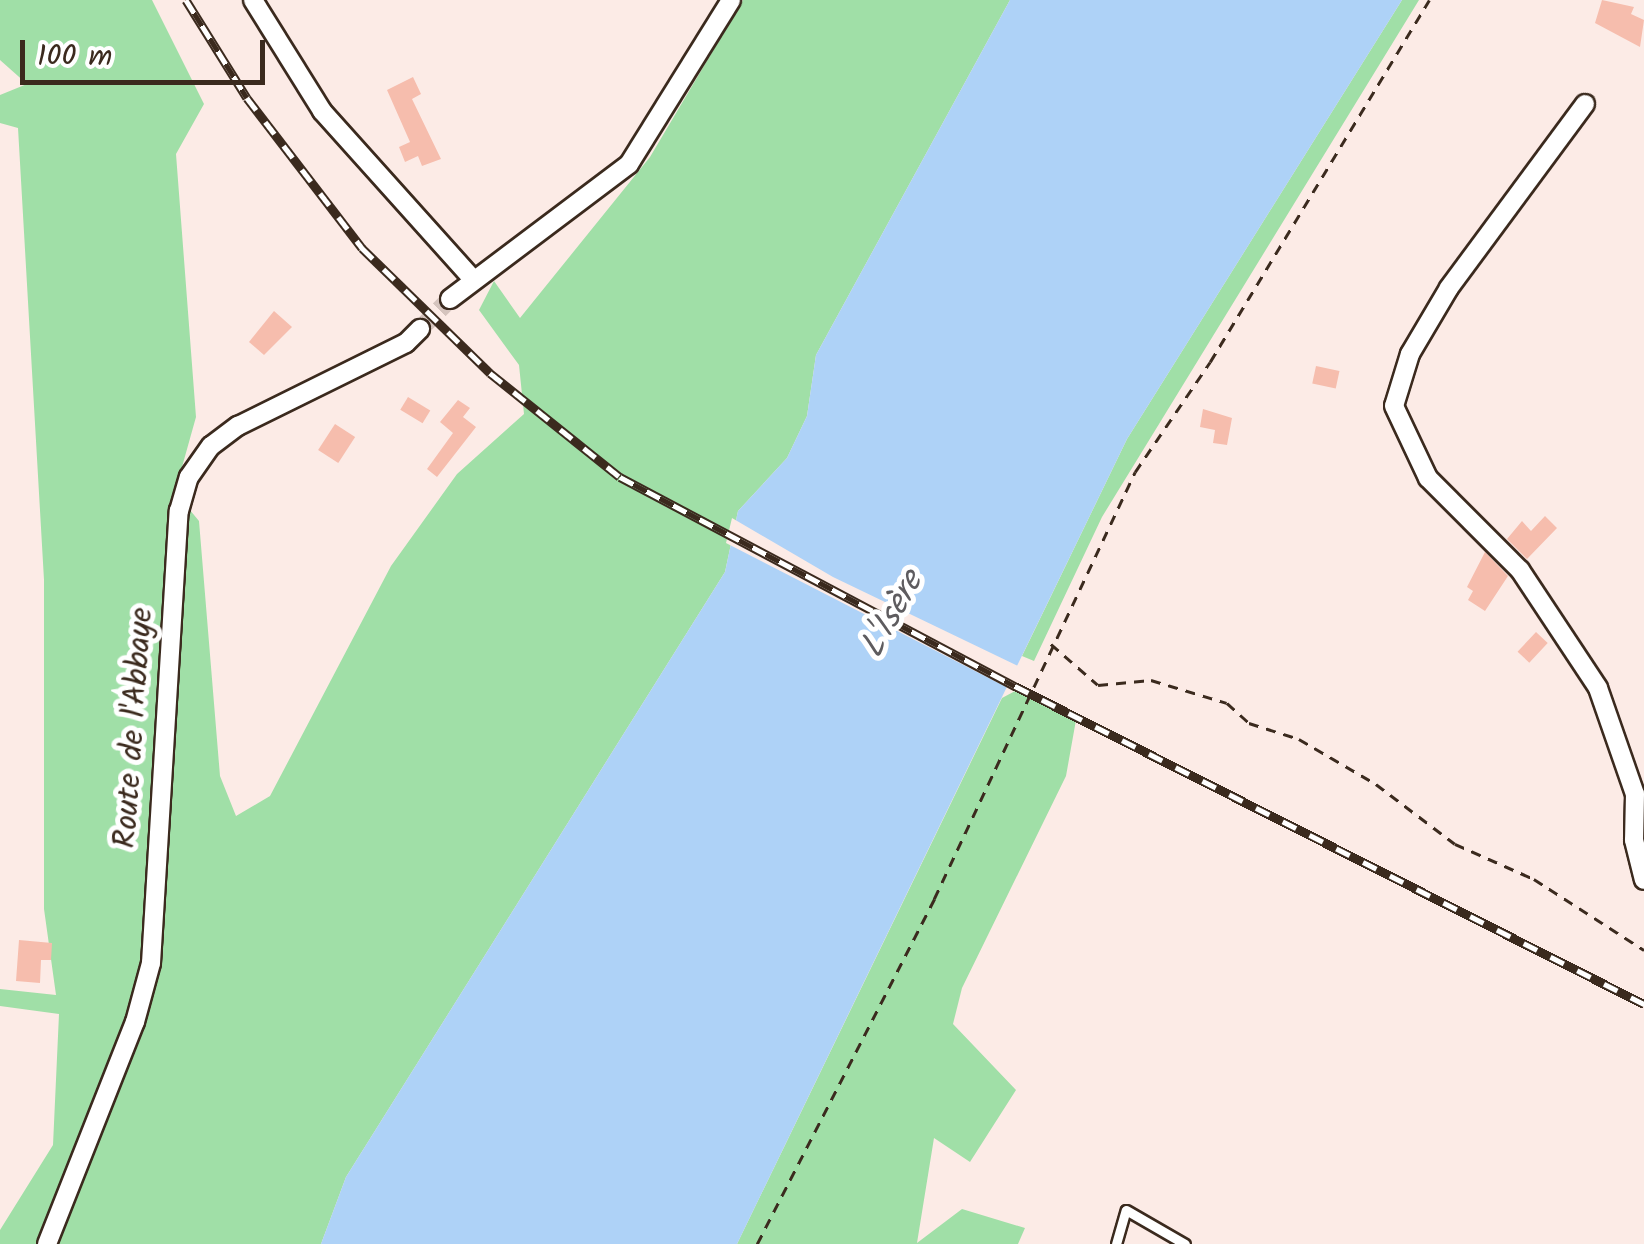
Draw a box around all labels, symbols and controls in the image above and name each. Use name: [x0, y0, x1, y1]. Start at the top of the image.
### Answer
scale bar: [25, 20, 270, 82]
text: 100 m: [37, 33, 112, 81]
water label: L'Isère: [852, 564, 934, 666]
street label: Route de l'Abbaye: [107, 606, 163, 850]

